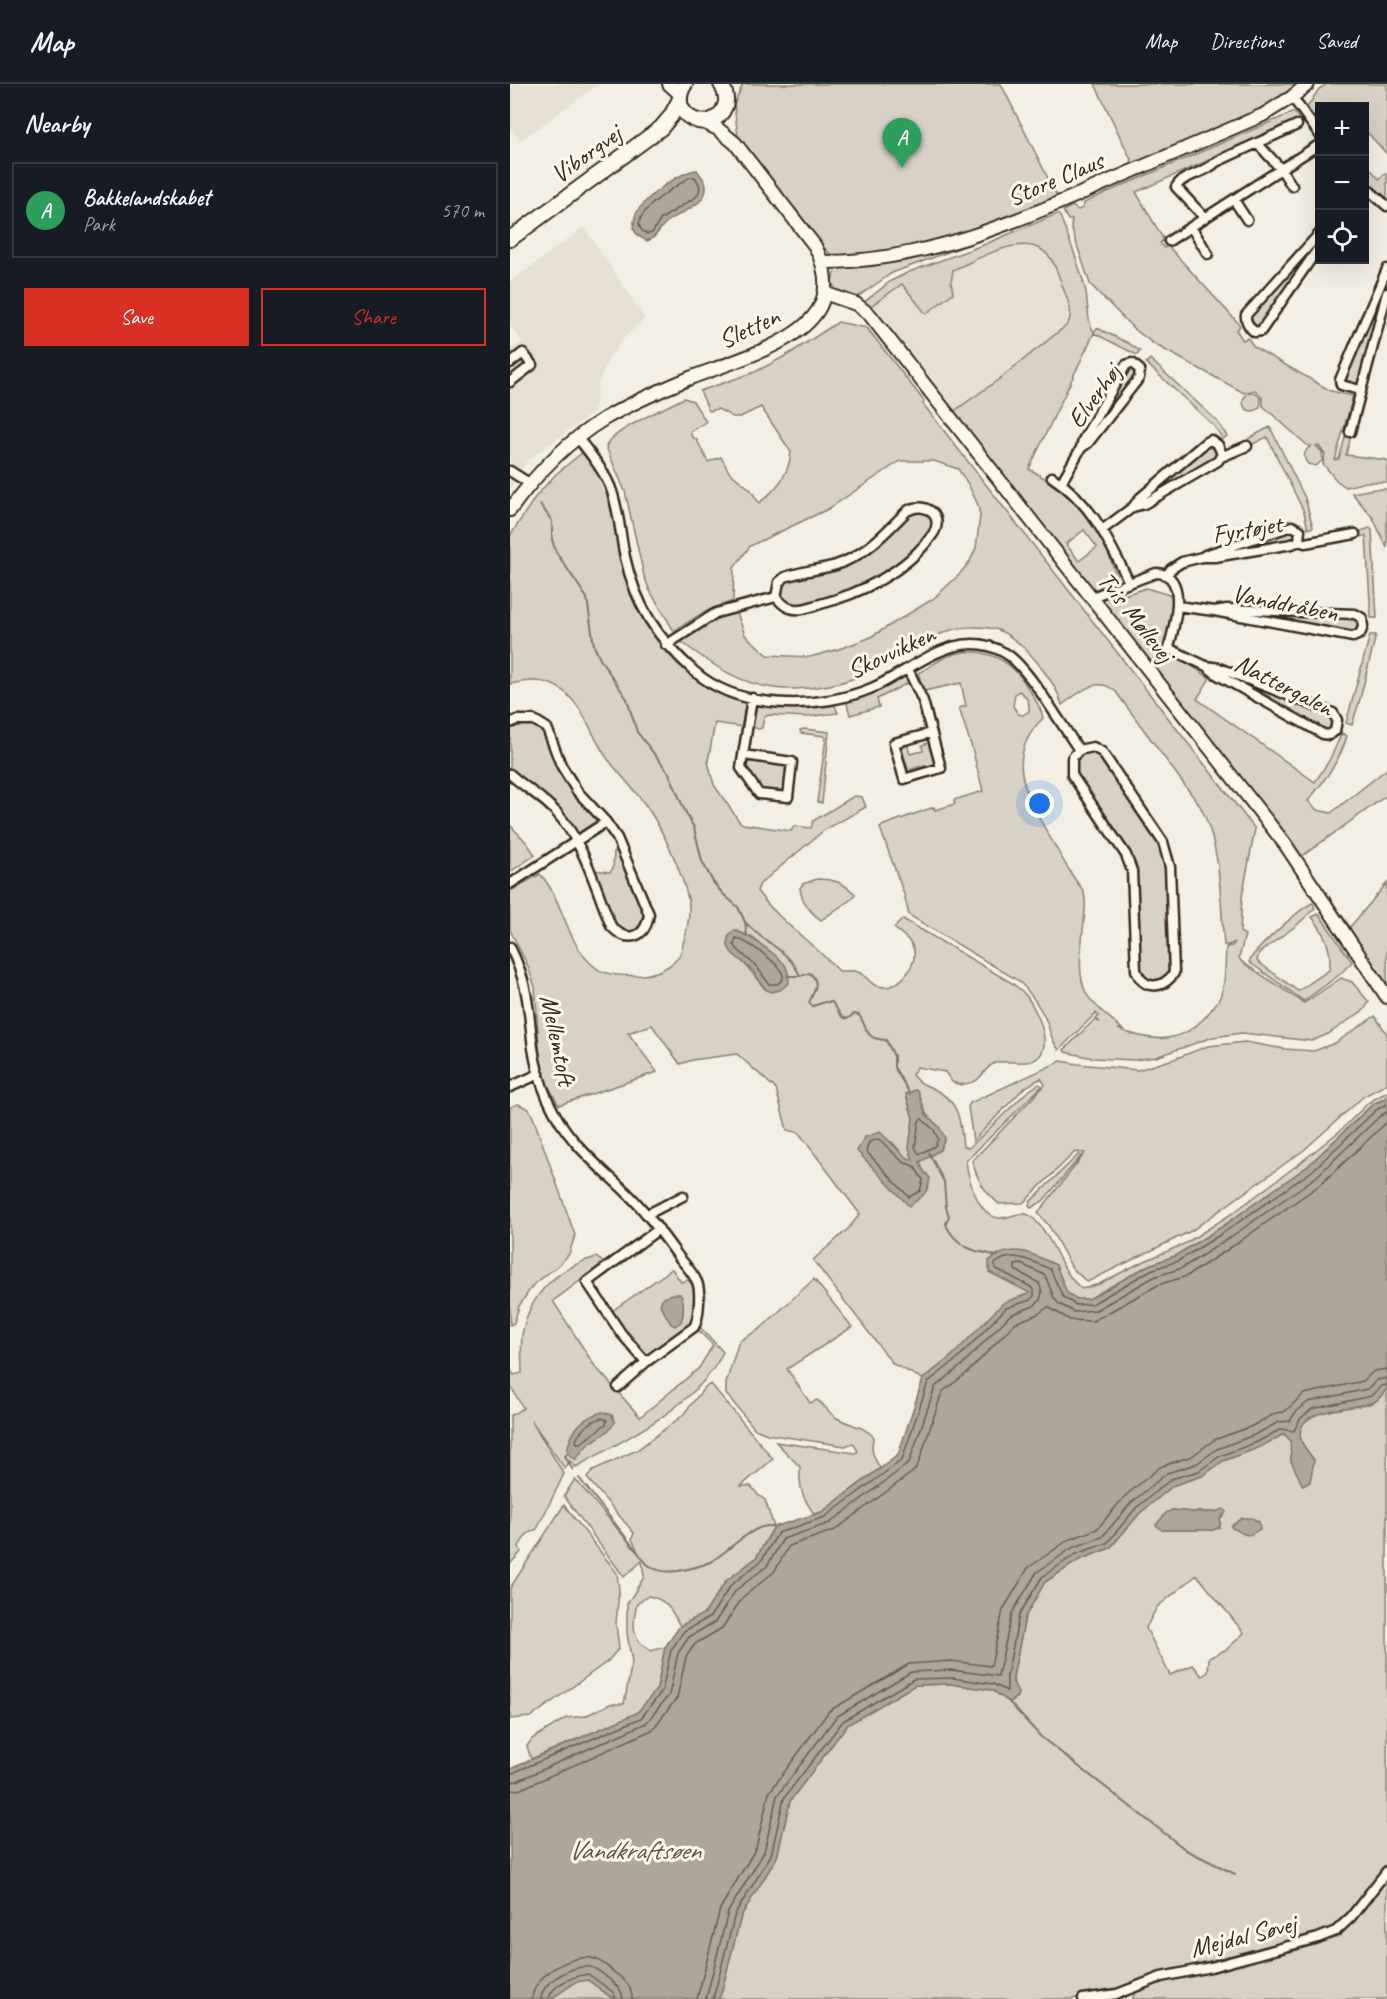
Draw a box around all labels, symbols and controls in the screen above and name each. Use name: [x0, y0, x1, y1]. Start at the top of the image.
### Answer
text: Map: [30, 24, 73, 59]
text: Map: [1145, 28, 1177, 54]
text: Directions: [1210, 28, 1283, 54]
text: Saved: [1316, 28, 1357, 54]
map controls: [1315, 102, 1369, 264]
button: +: [1315, 102, 1369, 156]
text: Nearby: [24, 107, 89, 140]
street label: Viborgvej: [544, 115, 631, 191]
pin: A: [882, 118, 922, 168]
street label: Store Claus: [1002, 143, 1110, 214]
button: −: [1315, 156, 1369, 210]
text: Bakkelandskabet: [83, 184, 210, 212]
text: A: [40, 198, 51, 223]
text: 570 m: [441, 198, 484, 223]
button: locate: [1315, 210, 1369, 264]
text: Park: [83, 212, 115, 237]
button: Save: [24, 288, 249, 346]
button: Share: [261, 288, 486, 346]
street label: Sletten: [713, 299, 786, 356]
street label: Elverhøj: [1060, 355, 1130, 434]
street label: Fyrtøjet: [1210, 507, 1287, 551]
street label: Tvis Møllevej: [1090, 565, 1183, 671]
street label: Vanddråben: [1229, 577, 1341, 629]
street label: Skovvikken: [842, 617, 941, 687]
street label: Nattergalen: [1229, 646, 1340, 724]
your location: [1025, 789, 1054, 818]
street label: Mellemtoft: [532, 991, 584, 1091]
water label: Vandkraftsøen: [568, 1833, 702, 1867]
street label: Mejdal Søvej: [1187, 1906, 1303, 1965]

